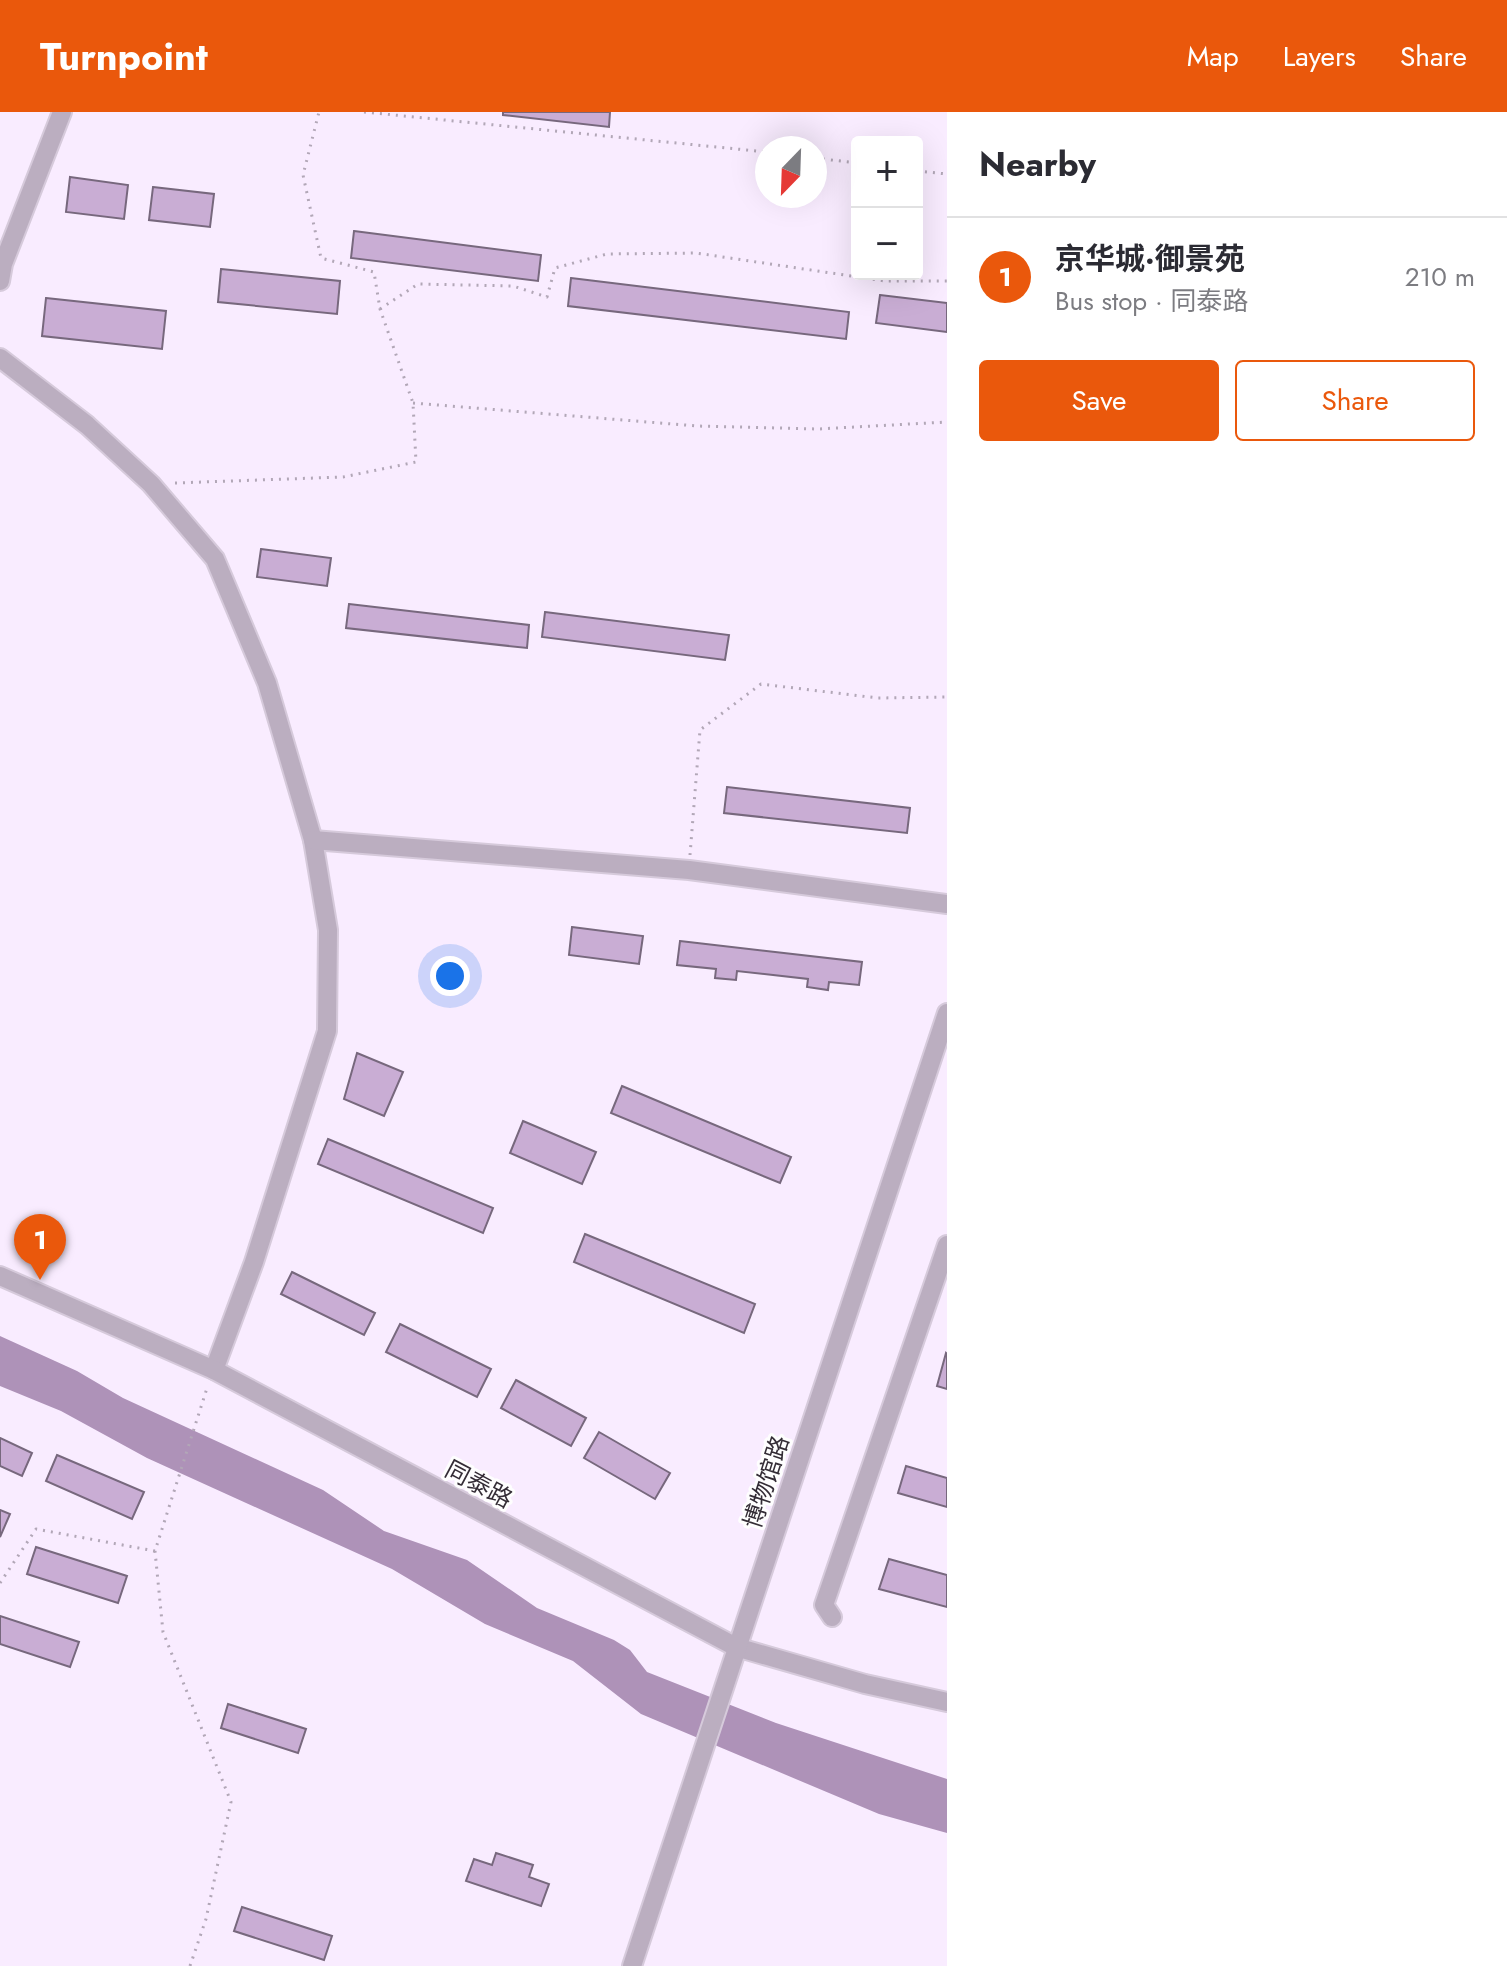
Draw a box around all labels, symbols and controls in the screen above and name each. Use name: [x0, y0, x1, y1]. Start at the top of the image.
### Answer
text: Turnpoint: [40, 29, 208, 84]
text: Map: [1187, 36, 1239, 77]
text: Layers: [1283, 36, 1356, 77]
text: Share: [1400, 36, 1467, 77]
north arrow: [755, 136, 827, 208]
map controls: [851, 136, 923, 280]
button: +: [851, 136, 923, 208]
text: Nearby: [979, 140, 1096, 189]
button: −: [851, 208, 923, 280]
text: 京华城·御景苑: [1055, 237, 1245, 280]
text: 1: [998, 258, 1012, 296]
text: 210 m: [1405, 258, 1475, 296]
text: Bus stop · 同泰路: [1055, 282, 1249, 320]
button: Save: [979, 360, 1219, 441]
button: Share: [1235, 360, 1475, 441]
your location: [430, 956, 470, 996]
pin: 1: [14, 1214, 66, 1280]
street label: 博物馆路: [735, 1431, 797, 1533]
street label: 同泰路: [439, 1452, 519, 1516]

